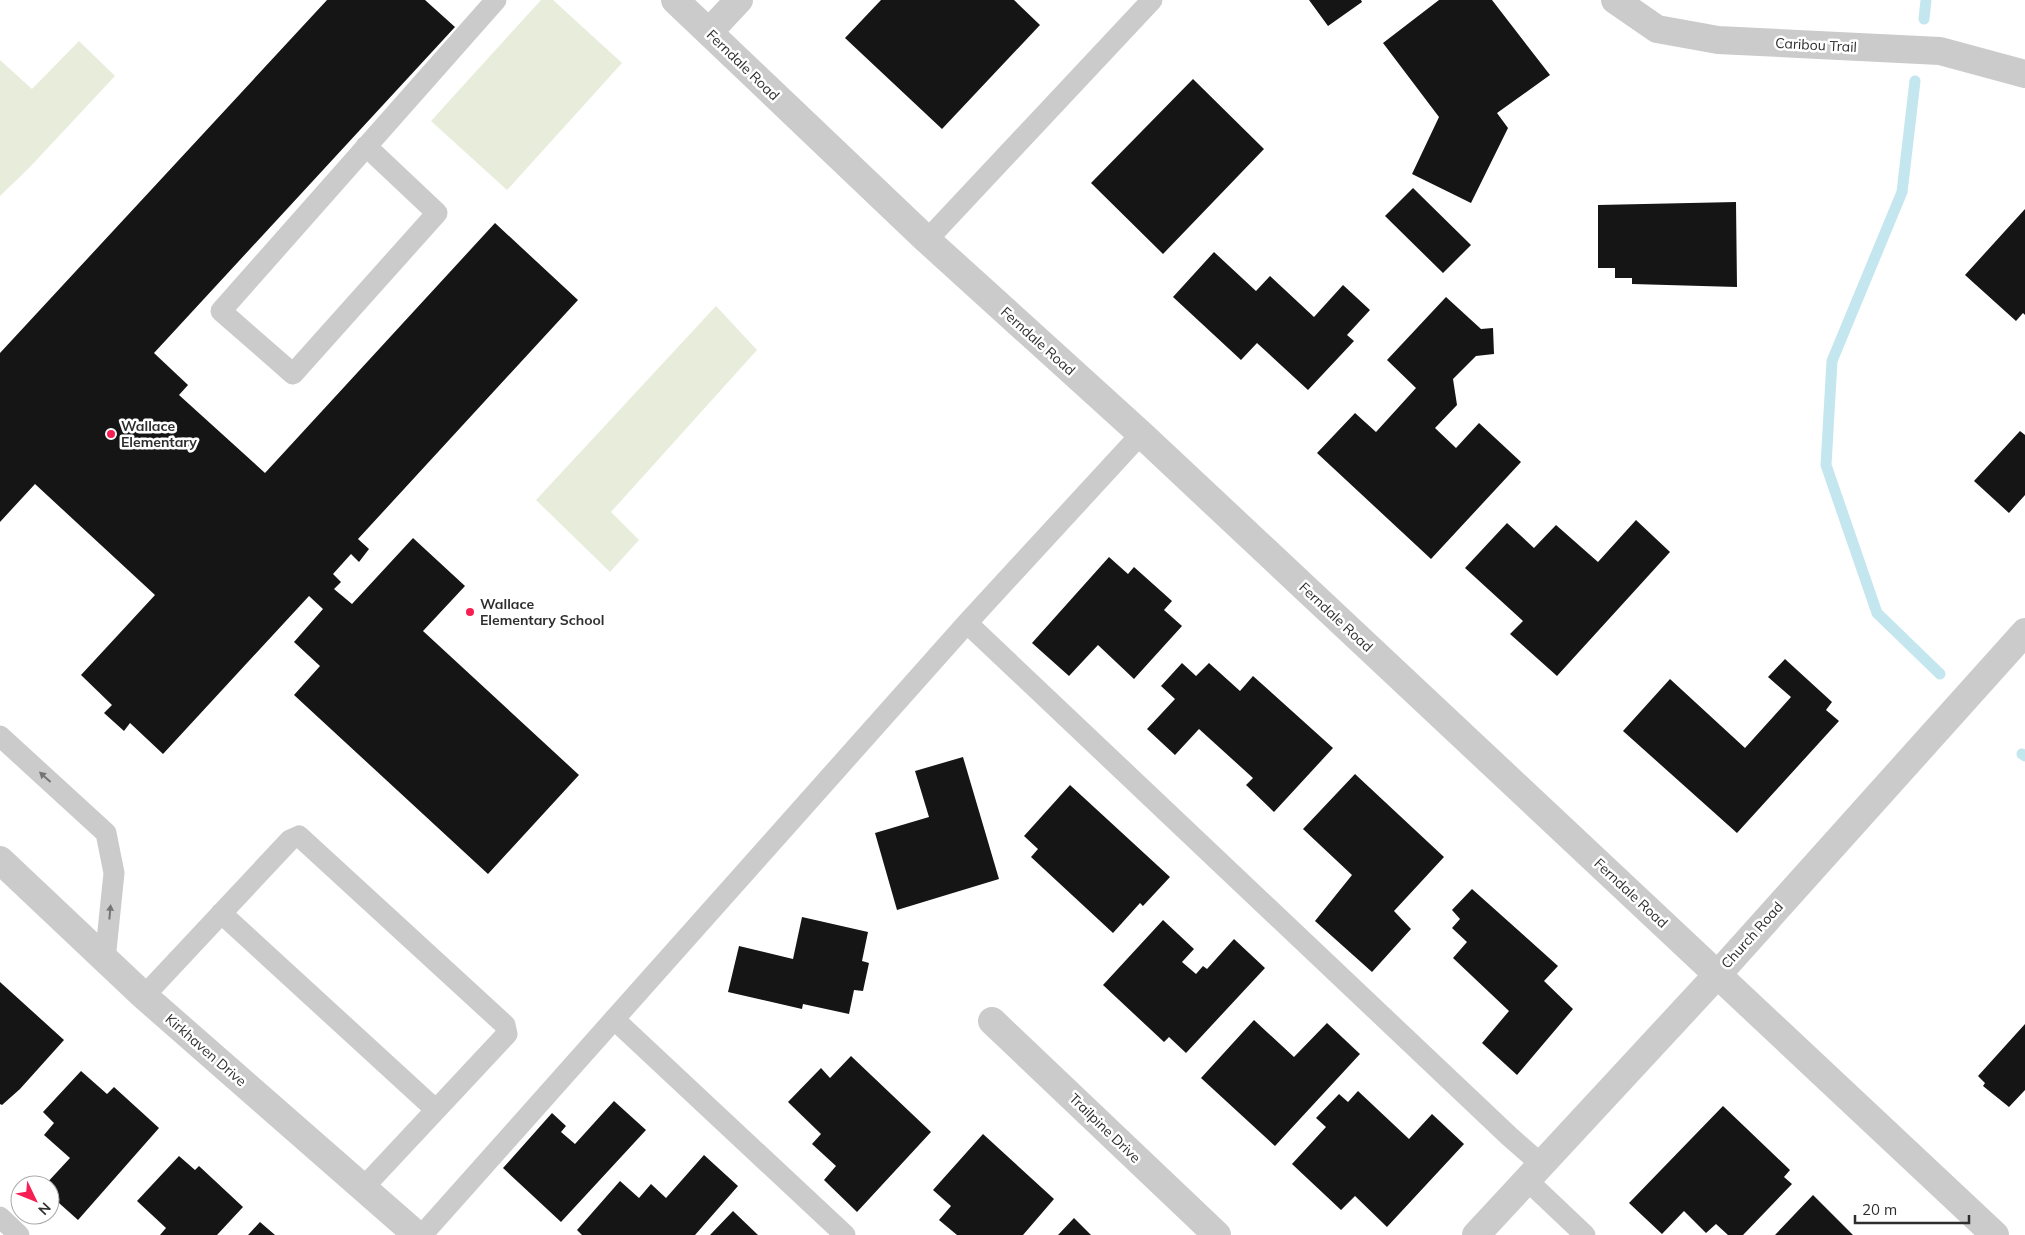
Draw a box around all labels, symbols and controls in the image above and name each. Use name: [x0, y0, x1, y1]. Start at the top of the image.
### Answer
street label: Ferndale Road: [703, 26, 783, 104]
street label: Caribou Trail: [1775, 34, 1857, 56]
street label: Ferndale Road: [997, 303, 1079, 379]
place label: Wallace Elementary: [121, 417, 197, 451]
marker: Wallace Elementary: [105, 428, 117, 440]
street label: Ferndale Road: [1295, 578, 1377, 656]
place label: Wallace Elementary School: [480, 595, 604, 629]
marker: Wallace Elementary School: [464, 606, 476, 618]
one-way arrow: [39, 771, 51, 783]
street label: Ferndale Road: [1590, 854, 1672, 932]
street label: Church Road: [1717, 898, 1787, 972]
one-way arrow: [106, 903, 114, 919]
street label: Kirkhaven Drive: [162, 1010, 250, 1090]
street label: Trailpine Drive: [1065, 1089, 1145, 1167]
north arrow: [10, 1175, 60, 1225]
scale bar: [1855, 1192, 1969, 1224]
text: N: [34, 1199, 55, 1219]
text: 20 m: [1862, 1200, 1897, 1219]

